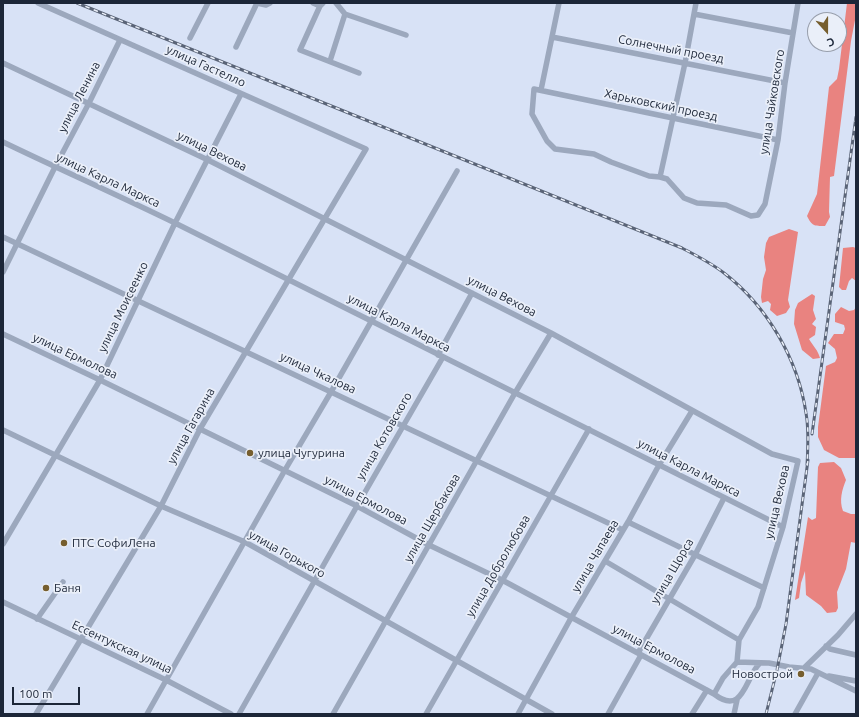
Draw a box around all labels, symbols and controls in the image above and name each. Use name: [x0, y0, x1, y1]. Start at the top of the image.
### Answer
north arrow: [807, 12, 847, 52]
street label: Солнечный проезд: [617, 32, 725, 66]
text: С: [826, 35, 836, 49]
street label: улица Гастелло: [164, 42, 248, 90]
street label: улица Чайковского: [757, 48, 787, 156]
street label: улица Ленина: [55, 59, 103, 135]
street label: Харьковский проезд: [603, 86, 719, 124]
street label: улица Вехова: [175, 128, 249, 174]
street label: улица Карла Маркса: [54, 150, 162, 210]
street label: улица Моисеенко: [95, 259, 151, 355]
street label: улица Вехова: [465, 272, 539, 320]
street label: улица Карла Маркса: [345, 291, 453, 355]
street label: улица Ермолова: [30, 330, 120, 382]
street label: улица Чкалова: [278, 349, 358, 397]
street label: улица Гагарина: [164, 385, 218, 467]
street label: улица Котовского: [353, 389, 415, 483]
street label: улица Карла Маркса: [635, 436, 743, 500]
place label: улица Чугурина: [258, 446, 345, 460]
marker: улица Чугурина: [245, 448, 255, 458]
street label: улица Вехова: [761, 464, 793, 540]
street label: улица Щербакова: [401, 471, 463, 565]
street label: улица Ермолова: [322, 472, 410, 528]
street label: улица Добролюбова: [463, 512, 533, 620]
street label: улица Чапаева: [568, 517, 622, 595]
street label: улица Горького: [246, 527, 328, 581]
place label: ПТС СофиЛена: [72, 536, 156, 550]
street label: улица Щорса: [647, 536, 697, 606]
marker: ПТС СофиЛена: [59, 538, 69, 548]
place label: Баня: [54, 581, 81, 595]
marker: Баня: [41, 583, 51, 593]
street label: Ессентукская улица: [70, 617, 174, 677]
street label: улица Ермолова: [610, 621, 698, 677]
place label: Новострой: [732, 667, 793, 681]
marker: Новострой: [796, 669, 806, 679]
scale bar: [14, 679, 82, 705]
text: 100 m: [19, 687, 52, 700]

